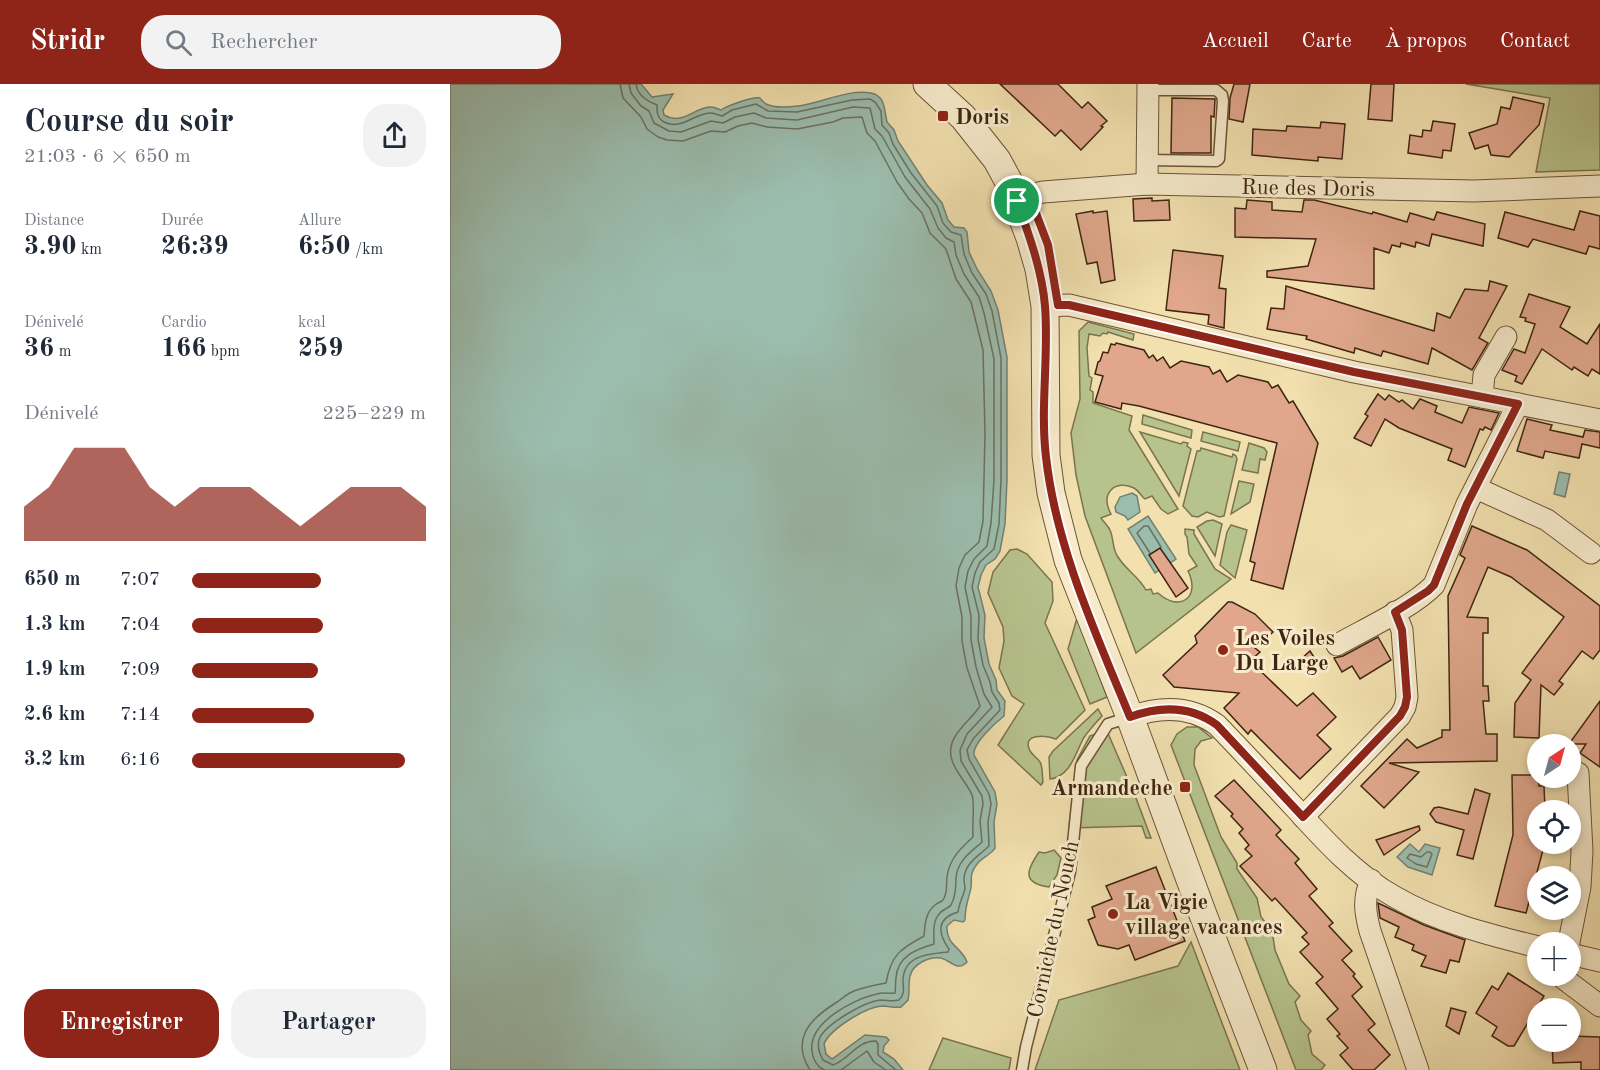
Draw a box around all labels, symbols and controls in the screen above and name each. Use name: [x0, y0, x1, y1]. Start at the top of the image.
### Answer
search box: [141, 15, 561, 69]
icon: search: [162, 26, 195, 59]
text: Stridr: [30, 28, 105, 56]
text: Rechercher: [210, 31, 318, 53]
text: Accueil: [1202, 31, 1269, 52]
text: Carte: [1302, 31, 1352, 52]
text: À propos: [1385, 31, 1467, 52]
text: Contact: [1500, 31, 1570, 52]
button: share: [363, 104, 426, 167]
text: Course du soir: [24, 106, 234, 139]
place label: Doris: [955, 107, 1009, 129]
marker: Doris: [936, 109, 950, 123]
text: 21:03 · 6 × 650 m: [24, 147, 191, 167]
pin: [991, 175, 1042, 226]
street label: Rue des Doris: [1241, 177, 1375, 201]
icon: arrive: [1000, 184, 1033, 217]
text: Distance: [24, 213, 84, 229]
text: Durée: [161, 213, 203, 229]
text: Allure: [298, 213, 341, 229]
text: 3.90: [24, 234, 77, 260]
text: 26:39: [161, 234, 229, 260]
text: 6:50: [298, 234, 351, 260]
text: km: [77, 242, 102, 258]
text: /km: [351, 242, 383, 258]
text: Dénivelé: [24, 315, 84, 331]
text: Cardio: [161, 315, 207, 331]
text: kcal: [298, 315, 326, 331]
text: 36: [24, 336, 54, 362]
text: 166: [161, 336, 206, 362]
text: 259: [298, 336, 343, 362]
text: m: [54, 344, 71, 360]
text: bpm: [206, 344, 240, 360]
text: Dénivelé: [24, 404, 98, 424]
text: 225–229 m: [323, 404, 426, 424]
text: 650 m: [24, 570, 80, 590]
text: 7:07: [120, 570, 160, 590]
text: 1.3 km: [24, 615, 86, 635]
text: 7:04: [120, 615, 160, 635]
place label: Les Voiles Du Large: [1235, 628, 1335, 675]
marker: Les Voiles Du Large: [1216, 643, 1230, 657]
text: 1.9 km: [24, 660, 86, 680]
text: 7:09: [120, 660, 160, 680]
text: 2.6 km: [24, 705, 86, 725]
text: 7:14: [120, 705, 160, 725]
north arrow: [1527, 734, 1581, 788]
map controls: [1527, 734, 1581, 1052]
text: 3.2 km: [24, 750, 86, 770]
text: 6:16: [120, 750, 160, 770]
place label: Armandeche: [1051, 778, 1173, 800]
marker: Armandeche: [1178, 780, 1192, 794]
button: locate: [1527, 800, 1581, 854]
street label: Corniche du Nouch: [1024, 839, 1084, 1020]
button: layers: [1527, 866, 1581, 920]
place label: La Vigie village vacances: [1125, 892, 1282, 939]
marker: La Vigie village vacances: [1106, 907, 1120, 921]
button: +: [1527, 932, 1581, 986]
button: Enregistrer: [24, 989, 219, 1058]
button: Partager: [231, 989, 426, 1058]
button: −: [1527, 998, 1581, 1052]

